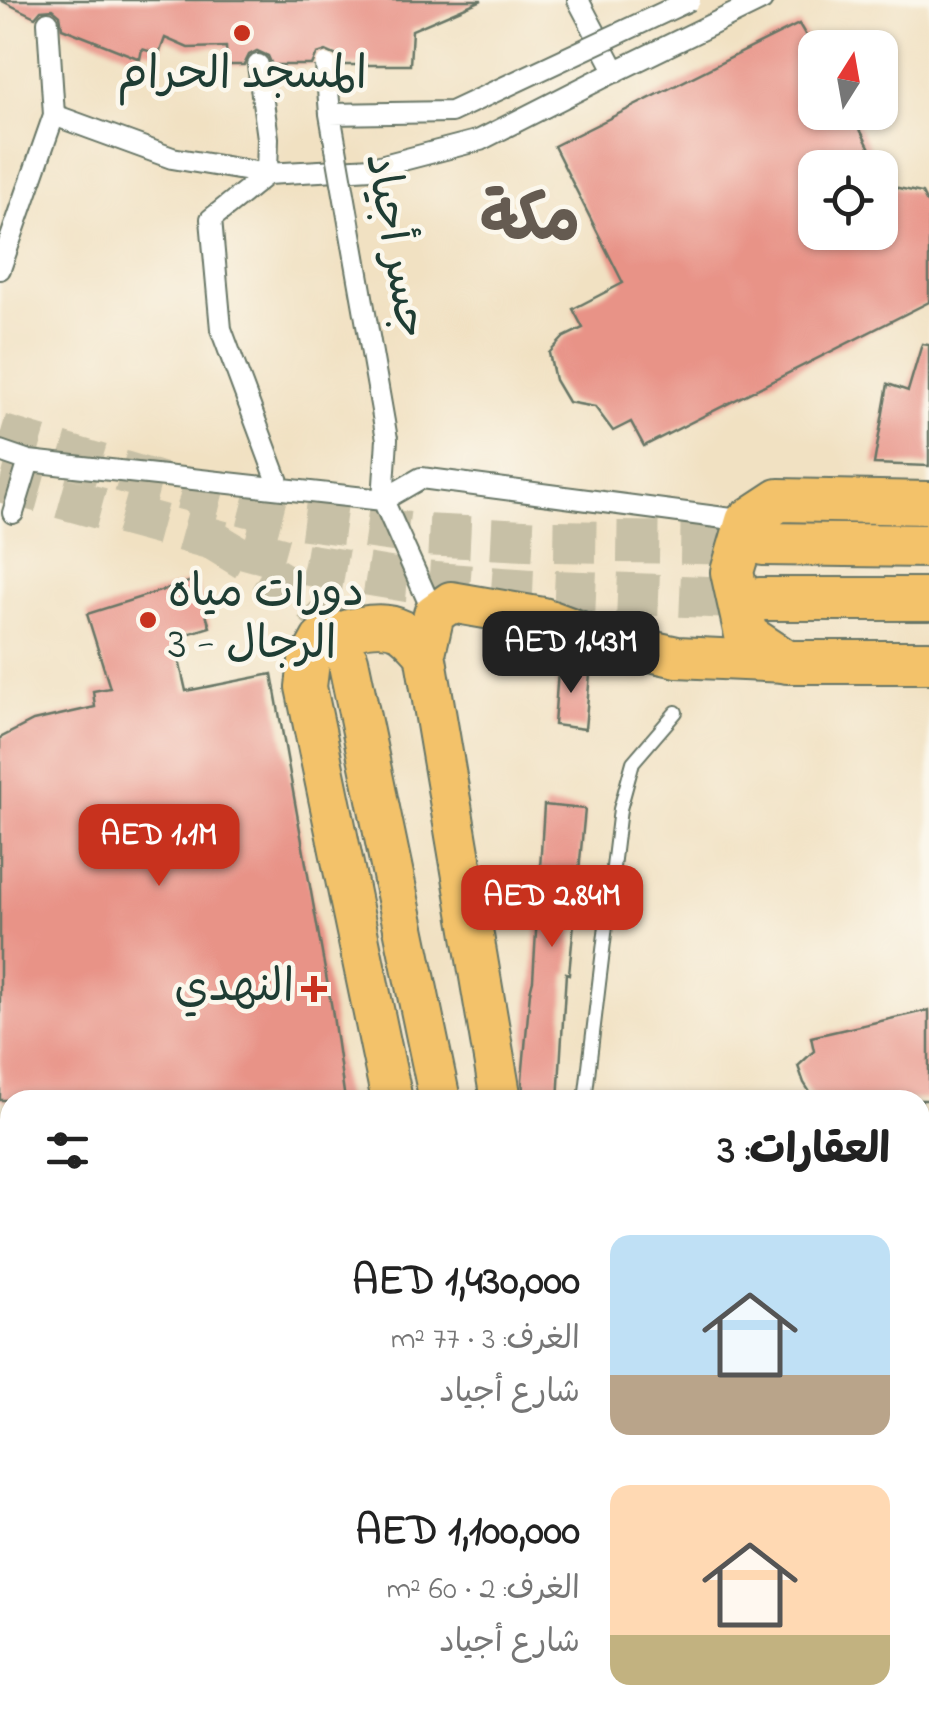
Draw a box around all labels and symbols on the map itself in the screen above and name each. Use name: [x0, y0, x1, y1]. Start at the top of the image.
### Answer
marker: المسجد الحرام: [231, 22, 253, 44]
north arrow: [798, 30, 898, 130]
place label: المسجد الحرام: [117, 43, 367, 109]
street label: جسر أجياد: [345, 148, 443, 344]
district label: مكة: [480, 176, 580, 271]
place label: دورات مياه الرجال - 3: [168, 561, 364, 679]
marker: دورات مياه الرجال - 3: [137, 609, 159, 631]
pin: AED 1.43M: [457, 611, 685, 696]
pin: AED 1.1M: [56, 804, 262, 889]
pin: AED 2.84M: [438, 865, 666, 950]
place label: النهدي: [174, 956, 294, 1022]
marker: النهدي: [303, 978, 325, 1000]

